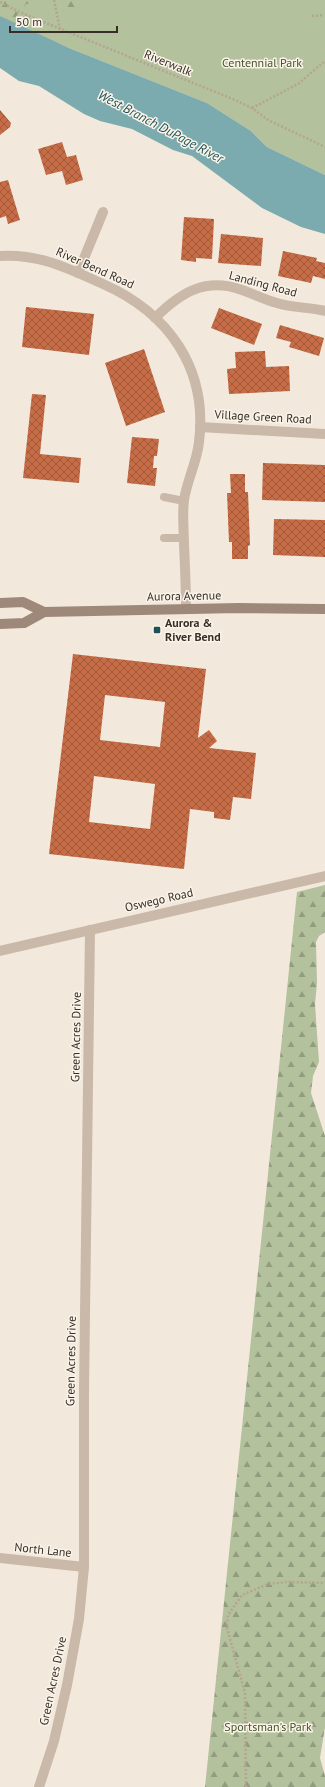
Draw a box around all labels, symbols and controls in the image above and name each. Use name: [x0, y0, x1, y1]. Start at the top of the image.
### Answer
scale bar: [10, 8, 117, 34]
text: 50 m: [16, 14, 42, 29]
street label: Riverwalk: [142, 46, 195, 79]
park label: Centennial Park: [222, 55, 302, 70]
water label: West Branch DuPage River: [95, 86, 227, 167]
street label: River Bend Road: [54, 244, 137, 292]
street label: Landing Road: [227, 267, 299, 300]
street label: Village Green Road: [213, 406, 312, 427]
street label: Aurora Avenue: [147, 587, 221, 604]
place label: Aurora & River Bend: [165, 615, 221, 644]
marker: Aurora & River Bend: [152, 625, 162, 635]
street label: Oswego Road: [123, 884, 194, 915]
street label: Green Acres Drive: [67, 992, 84, 1082]
street label: Green Acres Drive: [62, 1316, 79, 1406]
street label: North Lane: [14, 1539, 72, 1560]
street label: Green Acres Drive: [36, 1635, 69, 1727]
park label: Sportsman's Park: [224, 1719, 312, 1734]

